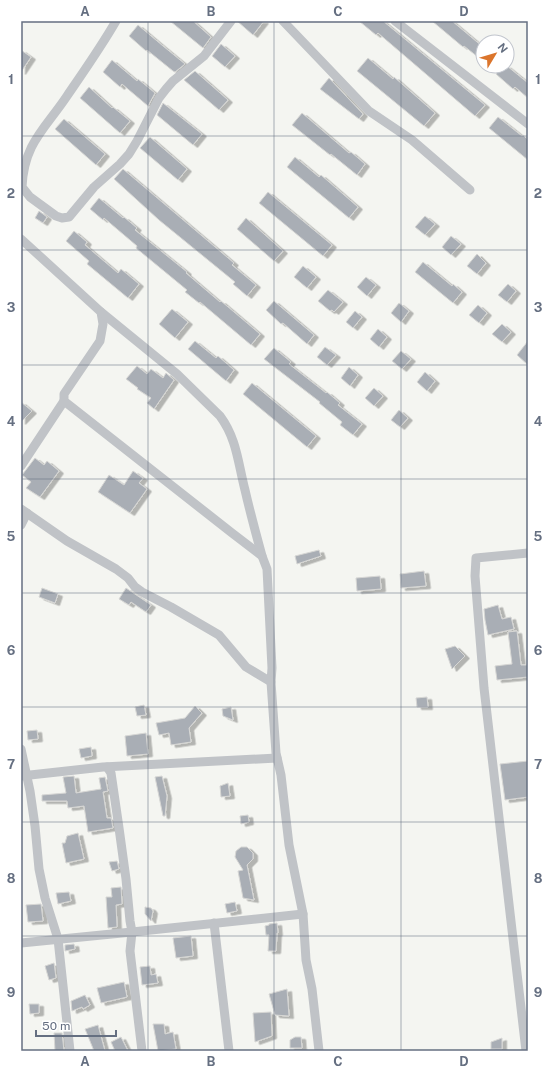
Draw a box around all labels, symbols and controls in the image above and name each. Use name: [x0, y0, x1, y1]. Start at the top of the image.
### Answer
text: A: [80, 4, 90, 19]
text: B: [207, 4, 216, 19]
text: C: [333, 4, 343, 19]
text: D: [459, 4, 469, 19]
north arrow: [475, 34, 515, 74]
text: N: [496, 41, 510, 55]
text: 1: [8, 72, 14, 87]
text: 1: [535, 72, 541, 87]
text: 2: [7, 186, 15, 201]
text: 2: [534, 186, 542, 201]
text: 3: [7, 300, 16, 315]
text: 3: [534, 300, 543, 315]
text: 4: [7, 414, 16, 429]
text: 4: [534, 414, 543, 429]
text: 5: [7, 529, 16, 544]
text: 5: [534, 529, 543, 544]
text: 6: [7, 643, 16, 658]
text: 6: [534, 643, 543, 658]
text: 7: [7, 757, 15, 772]
text: 7: [534, 757, 542, 772]
text: 8: [7, 871, 16, 886]
text: 8: [534, 871, 543, 886]
text: 9: [7, 985, 15, 1000]
text: 9: [534, 985, 542, 1000]
scale bar: [36, 1012, 116, 1038]
text: 50 m: [42, 1019, 70, 1033]
text: A: [80, 1054, 90, 1069]
text: B: [207, 1054, 216, 1069]
text: C: [333, 1054, 343, 1069]
text: D: [459, 1054, 469, 1069]

